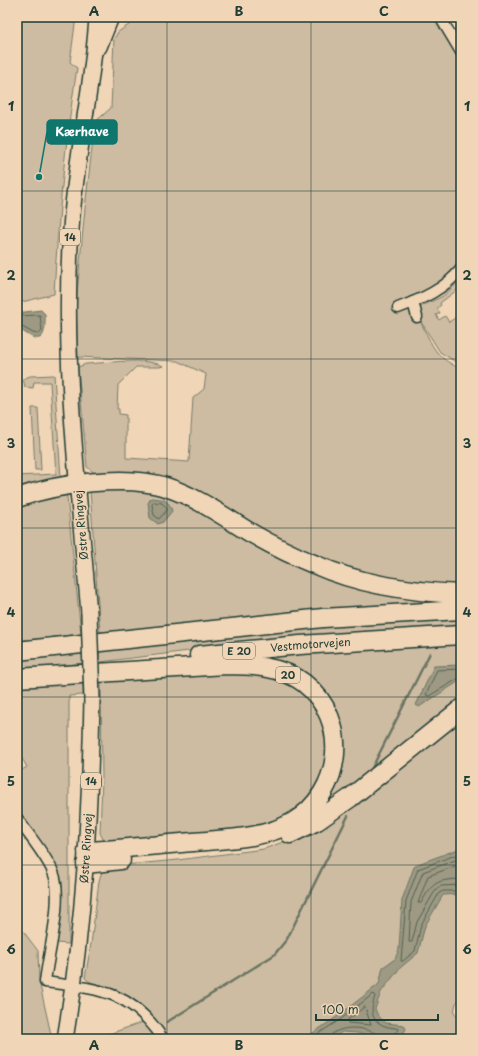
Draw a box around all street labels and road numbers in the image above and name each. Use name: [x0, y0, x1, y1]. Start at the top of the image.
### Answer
road number: 14: [60, 229, 80, 245]
street label: Østre Ringvej: [69, 490, 92, 561]
street label: Vestmotorvejen: [269, 633, 351, 656]
road number: E 20: [223, 643, 255, 659]
road number: 20: [276, 667, 300, 683]
road number: 14: [81, 773, 101, 789]
street label: Østre Ringvej: [75, 813, 96, 884]

